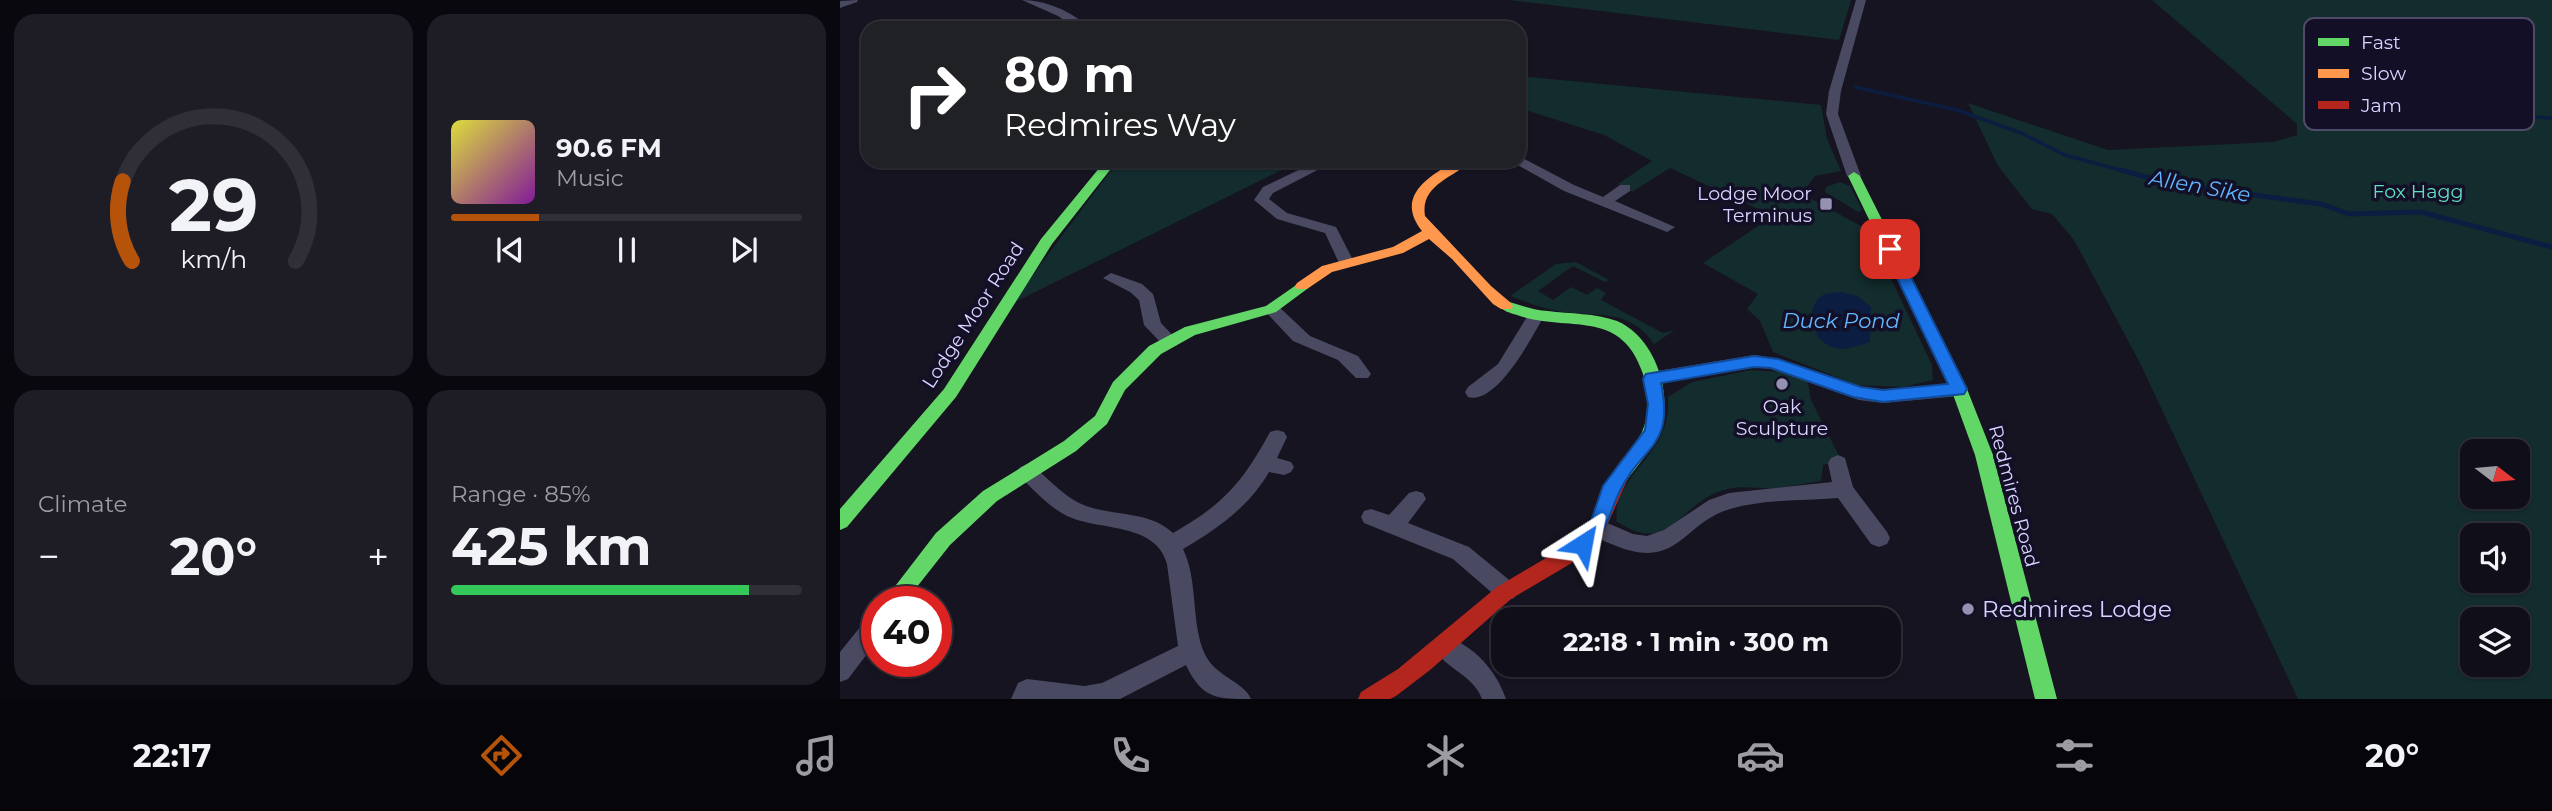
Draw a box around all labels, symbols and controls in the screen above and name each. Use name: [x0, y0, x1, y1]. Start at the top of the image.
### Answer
legend: [2304, 18, 2534, 130]
text: Fast: [2361, 31, 2401, 54]
text: 80 m: [1004, 45, 1135, 104]
icon: right: [889, 49, 980, 140]
text: Slow: [2361, 62, 2406, 85]
text: Jam: [2360, 94, 2402, 117]
text: Redmires Way: [1004, 105, 1236, 144]
text: 90.6 FM: [556, 132, 662, 164]
text: 29: [169, 161, 258, 249]
text: Music: [556, 164, 624, 192]
water label: Allen Sike: [2146, 164, 2252, 207]
park label: Fox Hagg: [2372, 180, 2464, 203]
place label: Lodge Moor Terminus: [1697, 182, 1812, 227]
marker: Lodge Moor Terminus: [1818, 196, 1834, 212]
pin: [1860, 219, 1920, 279]
icon: arrive: [1871, 230, 1909, 268]
icon: previous: [491, 231, 529, 269]
icon: pause: [608, 231, 646, 269]
icon: next: [725, 231, 763, 269]
street label: Lodge Moor Road: [917, 238, 1029, 392]
text: km/h: [180, 244, 247, 274]
water label: Duck Pond: [1782, 308, 1901, 333]
marker: Oak Sculpture: [1774, 376, 1790, 392]
place label: Oak Sculpture: [1736, 395, 1828, 440]
street label: Redmires Road: [1984, 422, 2044, 570]
north arrow: [2460, 439, 2530, 509]
map controls: [2460, 439, 2530, 677]
text: Range · 85%: [451, 480, 591, 508]
text: Climate: [38, 490, 127, 518]
position arrow: [1546, 507, 1620, 581]
text: 425 km: [451, 515, 652, 578]
button: sound: [2460, 523, 2530, 593]
text: 20°: [170, 525, 257, 588]
text: −: [38, 533, 60, 580]
text: +: [367, 533, 389, 580]
speed limit sign: 40: [861, 586, 952, 677]
place label: Redmires Lodge: [1982, 595, 2172, 623]
marker: Redmires Lodge: [1960, 601, 1976, 617]
button: layers: [2460, 607, 2530, 677]
text: 22:18 · 1 min · 300 m: [1563, 626, 1829, 658]
icon: directions: [477, 731, 526, 780]
icon: music: [792, 731, 841, 780]
icon: phone: [1106, 731, 1155, 780]
icon: climate: [1421, 731, 1470, 780]
icon: car: [1736, 731, 1785, 780]
icon: filters: [2050, 731, 2099, 780]
text: 22:17: [133, 736, 211, 775]
text: 20°: [2365, 736, 2419, 775]

